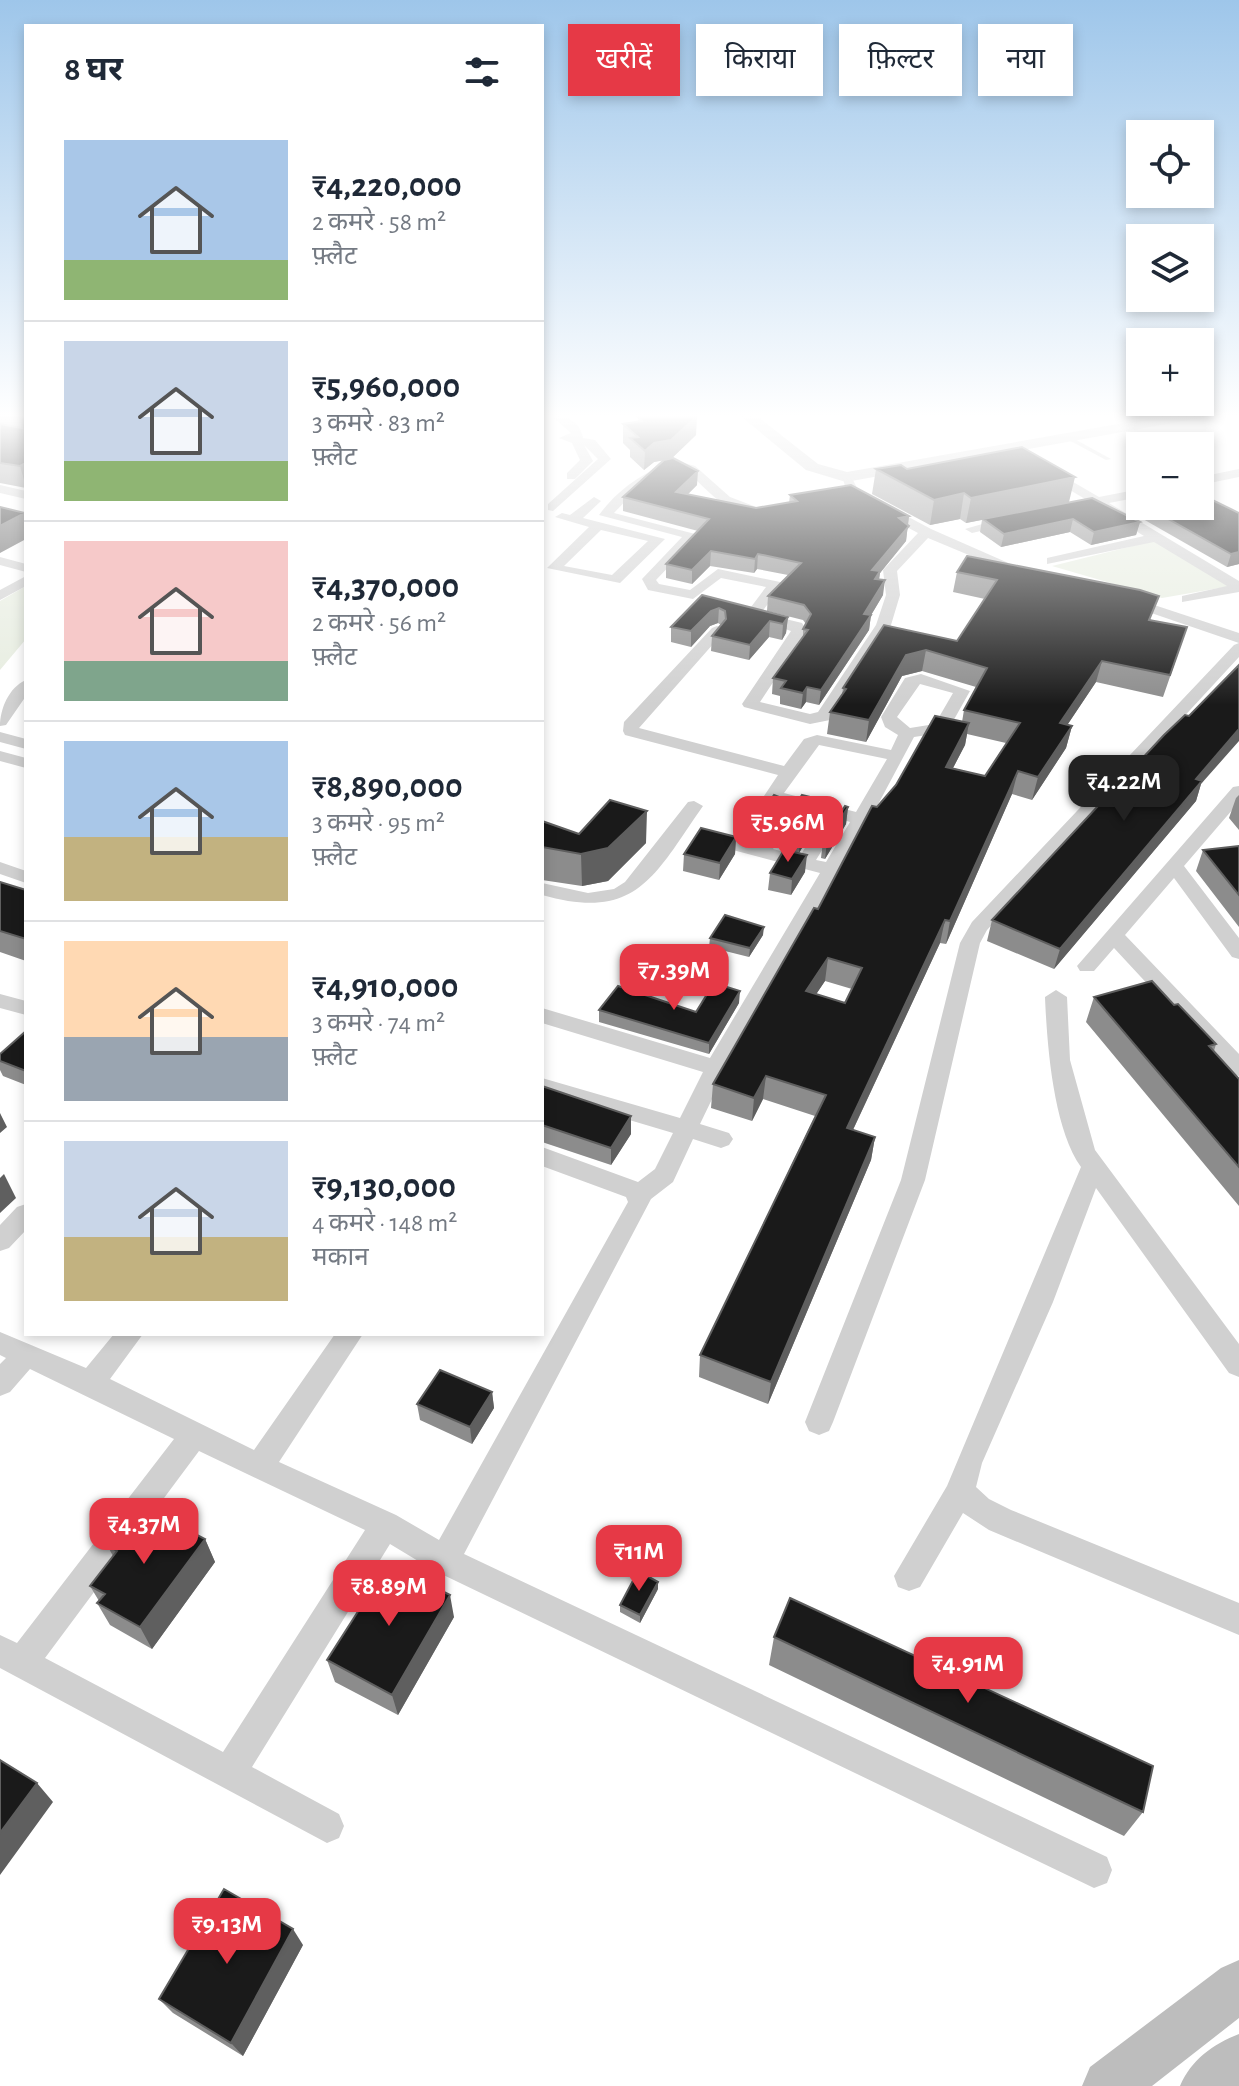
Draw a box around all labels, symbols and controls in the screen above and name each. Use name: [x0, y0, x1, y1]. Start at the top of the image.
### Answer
chip: खरीदें: [568, 24, 680, 96]
chip: किराया: [696, 24, 823, 96]
chip: फ़िल्टर: [839, 24, 962, 96]
chip: नया: [978, 24, 1073, 96]
icon: filters: [460, 50, 504, 94]
text: 8 घर: [64, 53, 123, 87]
map controls: [1126, 120, 1214, 520]
button: locate: [1126, 120, 1214, 208]
text: ₹4,220,000: [312, 169, 462, 203]
icon: home: [128, 172, 224, 268]
text: 2 कमरे · 58 m²: [312, 209, 446, 235]
button: layers: [1126, 224, 1214, 312]
text: फ़्लैट: [312, 243, 357, 269]
button: +: [1126, 328, 1214, 416]
text: ₹5,960,000: [312, 370, 460, 404]
icon: home: [128, 373, 224, 469]
text: 3 कमरे · 83 m²: [312, 410, 445, 436]
button: −: [1126, 432, 1214, 520]
text: फ़्लैट: [312, 444, 357, 470]
text: ₹4,370,000: [312, 570, 459, 604]
icon: home: [128, 573, 224, 669]
text: 2 कमरे · 56 m²: [312, 610, 446, 636]
text: फ़्लैट: [312, 644, 357, 670]
pin: ₹4.22M: [1059, 755, 1189, 823]
text: ₹4.22M: [1086, 768, 1162, 794]
text: ₹8,890,000: [312, 770, 463, 804]
icon: home: [128, 773, 224, 869]
pin: ₹5.96M: [723, 796, 853, 864]
text: ₹5.96M: [751, 809, 825, 835]
text: 3 कमरे · 95 m²: [312, 810, 445, 836]
text: फ़्लैट: [312, 844, 357, 870]
pin: ₹7.39M: [609, 944, 739, 1012]
text: ₹7.39M: [638, 957, 710, 983]
text: ₹4,910,000: [312, 970, 458, 1004]
icon: home: [128, 973, 224, 1069]
text: 3 कमरे · 74 m²: [312, 1010, 445, 1036]
text: फ़्लैट: [312, 1044, 357, 1070]
text: ₹9,130,000: [312, 1170, 456, 1204]
icon: home: [128, 1173, 224, 1269]
text: 4 कमरे · 148 m²: [312, 1210, 457, 1236]
text: मकान: [312, 1244, 369, 1270]
pin: ₹4.37M: [79, 1498, 209, 1566]
text: ₹4.37M: [107, 1511, 181, 1537]
pin: ₹11M: [592, 1525, 686, 1593]
text: ₹11M: [614, 1538, 664, 1564]
pin: ₹8.89M: [324, 1560, 454, 1628]
text: ₹8.89M: [351, 1573, 427, 1599]
pin: ₹4.91M: [903, 1637, 1033, 1705]
text: ₹4.91M: [932, 1650, 1004, 1676]
pin: ₹9.13M: [162, 1898, 292, 1966]
text: ₹9.13M: [192, 1911, 262, 1937]

